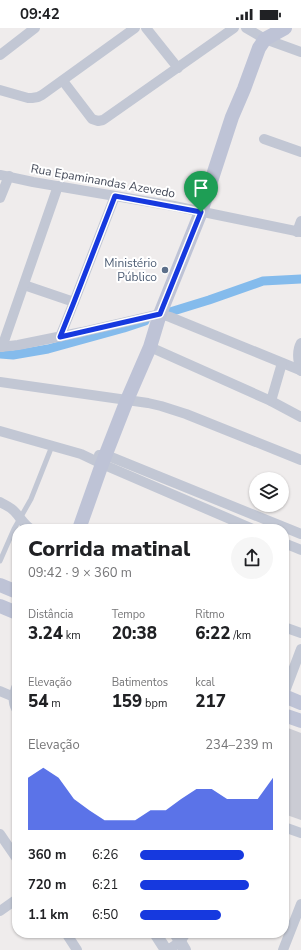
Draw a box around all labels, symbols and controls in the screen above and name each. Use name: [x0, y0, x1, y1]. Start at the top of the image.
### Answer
text: 09:42: [20, 4, 60, 24]
street label: Rua Epaminandas Azevedo: [29, 160, 177, 202]
pin: [184, 171, 218, 212]
icon: arrive: [190, 177, 212, 199]
place label: Ministério Público: [104, 255, 157, 285]
marker: Ministério Público: [160, 265, 170, 275]
map controls: [249, 472, 289, 512]
button: layers: [249, 472, 289, 512]
text: Corrida matinal: [28, 534, 190, 564]
button: share: [231, 537, 273, 579]
text: 09:42 · 9 × 360 m: [28, 564, 132, 582]
text: Distância: [28, 607, 73, 622]
text: Tempo: [112, 607, 145, 622]
text: Ritmo: [195, 607, 225, 622]
text: 3.24: [28, 622, 63, 645]
text: 20:38: [112, 622, 157, 645]
text: 6:22: [195, 622, 230, 645]
text: km: [63, 628, 81, 643]
text: /km: [230, 628, 251, 643]
text: Elevação: [28, 675, 72, 690]
text: Batimentos: [112, 675, 168, 690]
text: kcal: [195, 675, 215, 690]
text: 54: [28, 690, 48, 713]
text: 159: [112, 690, 142, 713]
text: 217: [195, 690, 226, 713]
text: m: [48, 696, 61, 711]
text: bpm: [142, 696, 167, 711]
text: Elevação: [28, 736, 80, 754]
text: 234–239 m: [205, 736, 273, 754]
text: 360 m: [28, 846, 66, 864]
text: 6:26: [92, 846, 118, 864]
text: 720 m: [28, 876, 66, 894]
text: 6:21: [92, 876, 118, 894]
text: 1.1 km: [28, 906, 69, 924]
text: 6:50: [92, 906, 118, 924]

